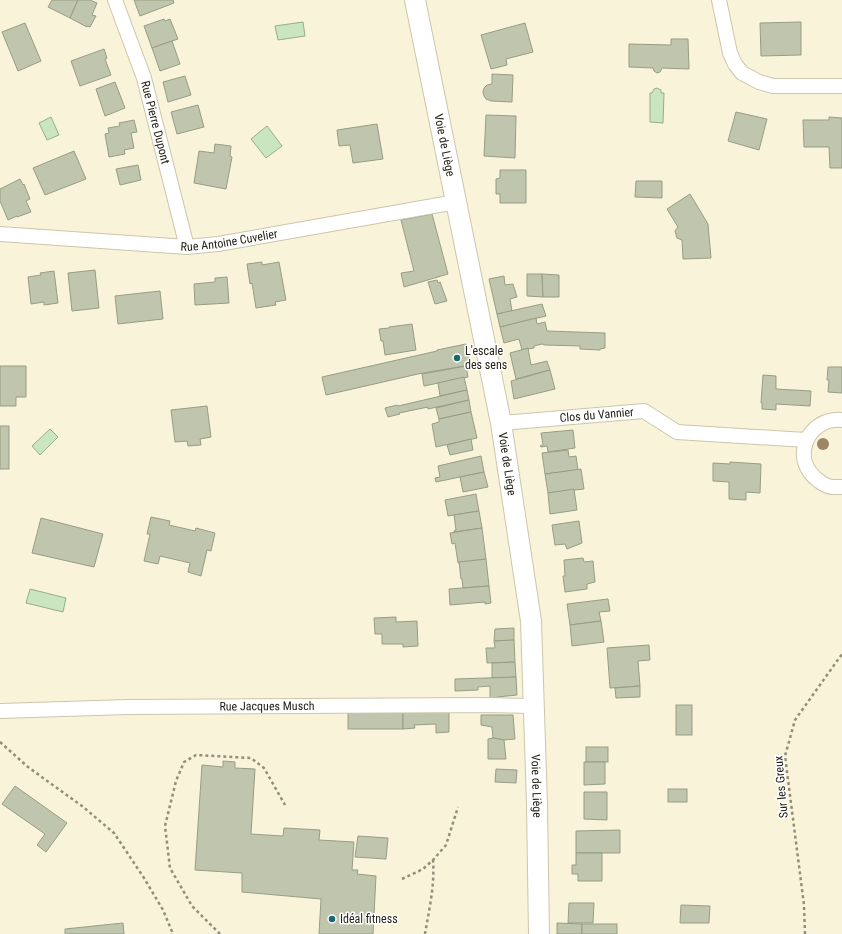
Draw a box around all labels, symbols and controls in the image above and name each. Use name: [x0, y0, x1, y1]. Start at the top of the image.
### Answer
street label: Rue Pierre Dupont: [138, 79, 173, 166]
street label: Voie de Liège: [431, 112, 458, 178]
street label: Rue Antoine Cuvelier: [180, 227, 279, 254]
place label: L'escale des sens: [465, 344, 507, 372]
marker: L'escale des sens: [452, 353, 462, 363]
street label: Clos du Vannier: [559, 405, 635, 425]
street label: Voie de Liège: [496, 431, 519, 497]
street label: Rue Jacques Musch: [219, 699, 315, 713]
street label: Voie de Liège: [528, 754, 544, 818]
street label: Sur les Greux: [771, 755, 791, 819]
place label: Idéal fitness: [340, 912, 398, 926]
marker: Idéal fitness: [327, 914, 337, 924]

